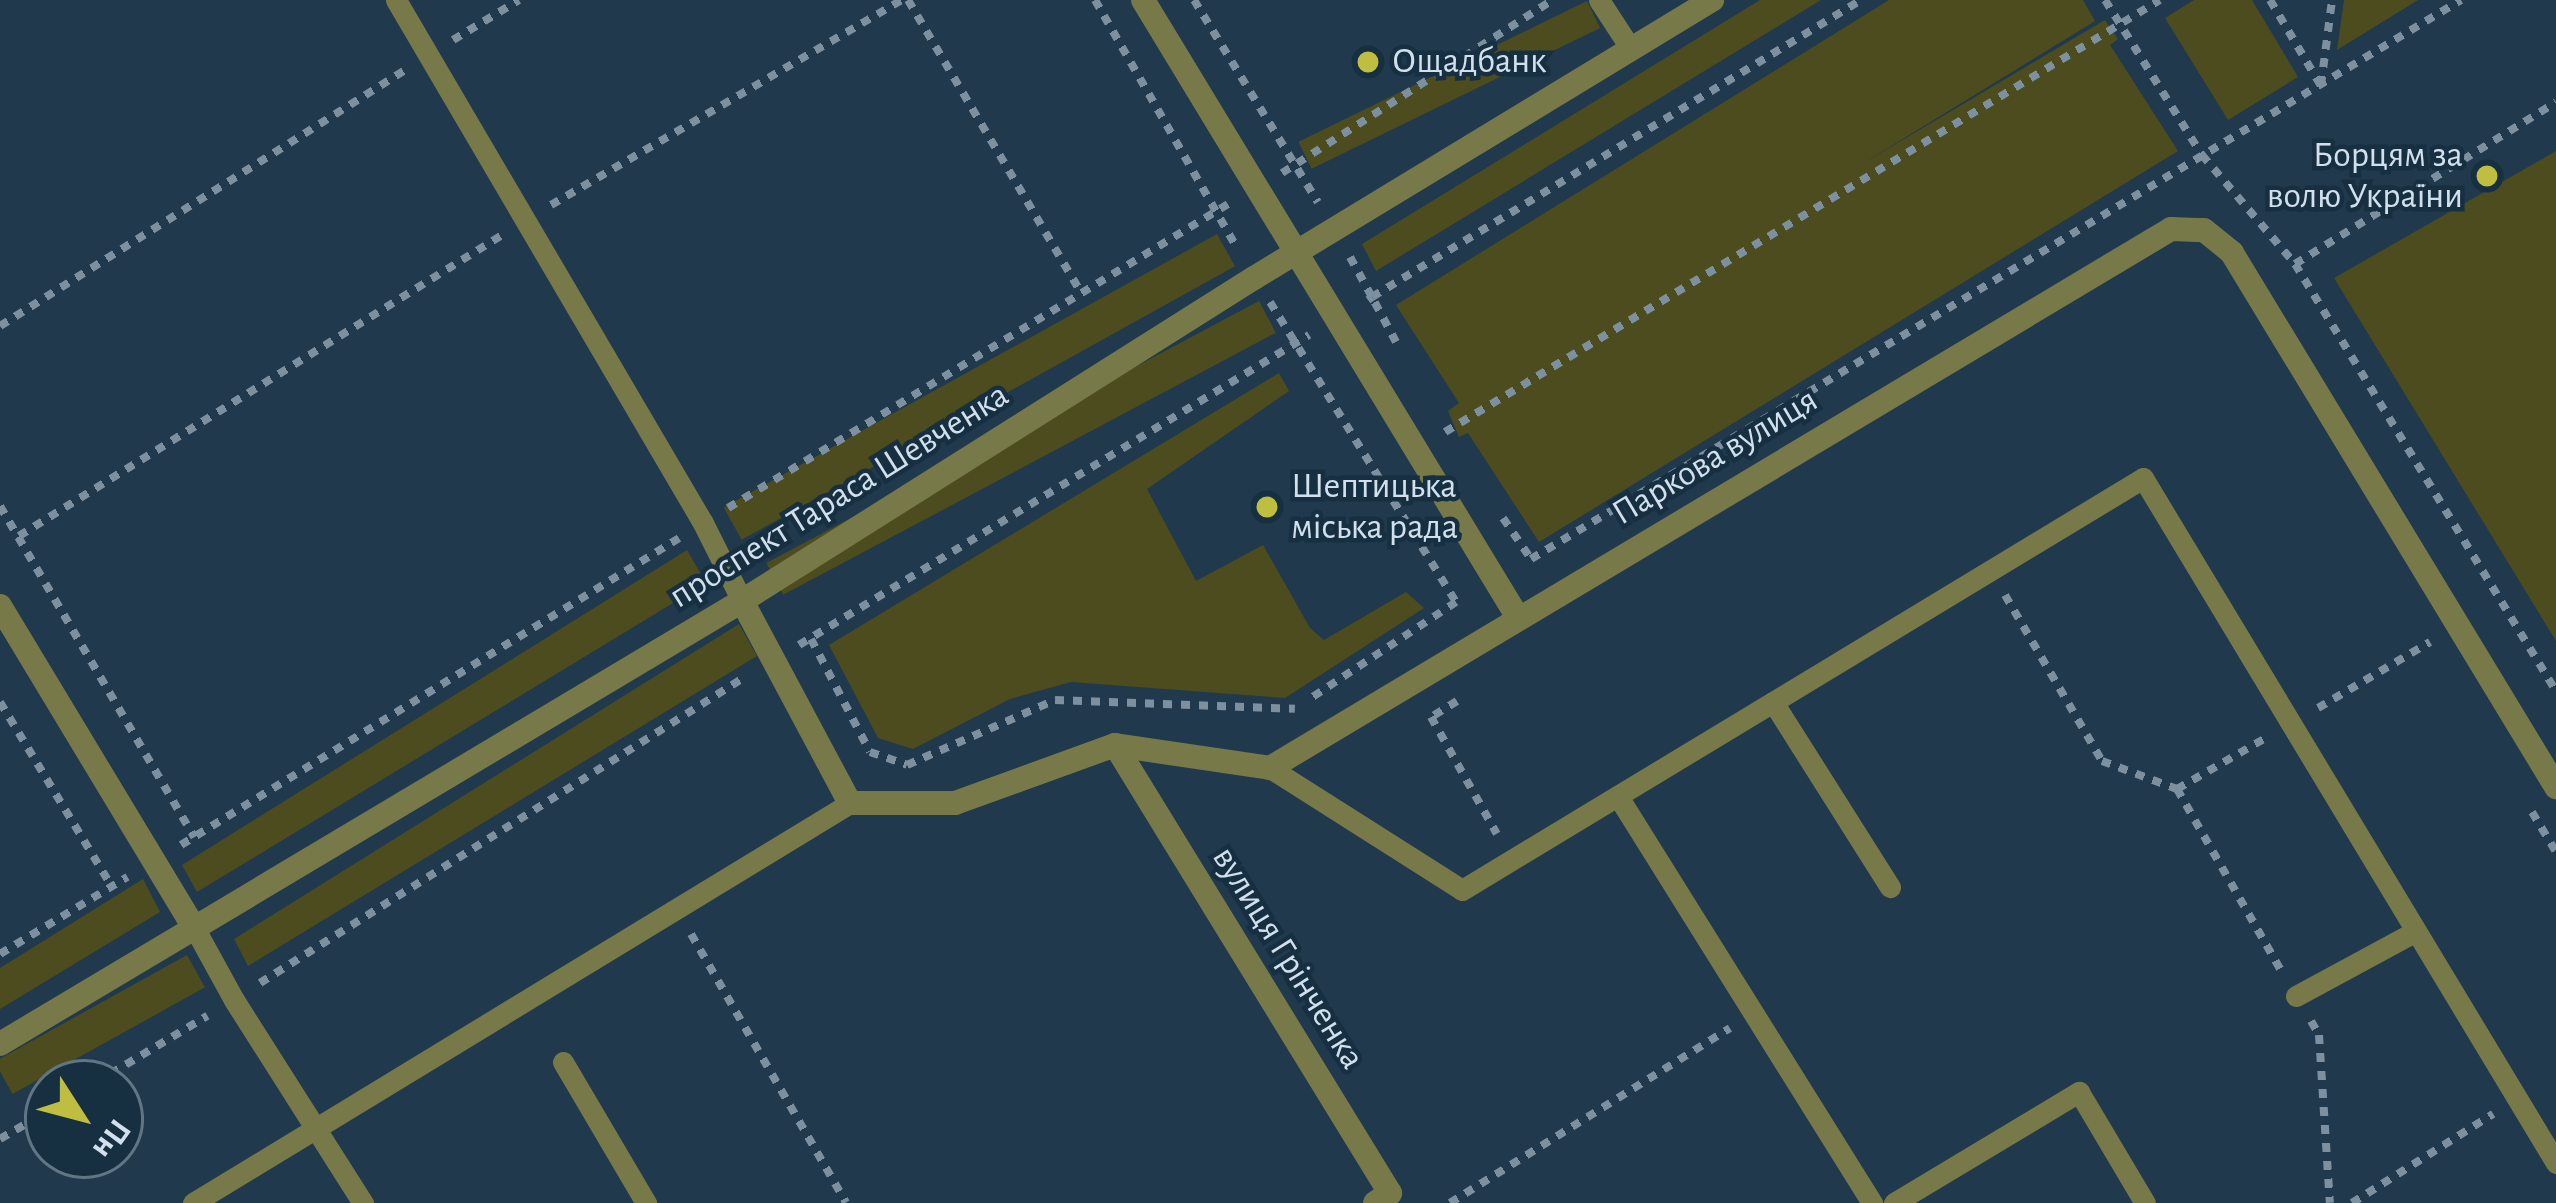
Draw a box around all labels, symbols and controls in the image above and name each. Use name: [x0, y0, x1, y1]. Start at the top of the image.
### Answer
place label: Ощадбанк: [1392, 40, 1546, 84]
marker: Ощадбанк: [1355, 49, 1381, 75]
place label: Борцям за волю України: [2267, 133, 2463, 218]
marker: Борцям за волю України: [2474, 163, 2500, 189]
street label: проспект Тараса Шевченка: [661, 374, 1017, 618]
street label: Паркова вулиця: [1604, 379, 1826, 535]
place label: Шептицька міська рада: [1291, 464, 1458, 549]
marker: Шептицька міська рада: [1254, 494, 1280, 520]
street label: вулиця Грінченка: [1202, 839, 1374, 1077]
north arrow: [24, 1059, 144, 1179]
text: Пн: [86, 1113, 136, 1165]

